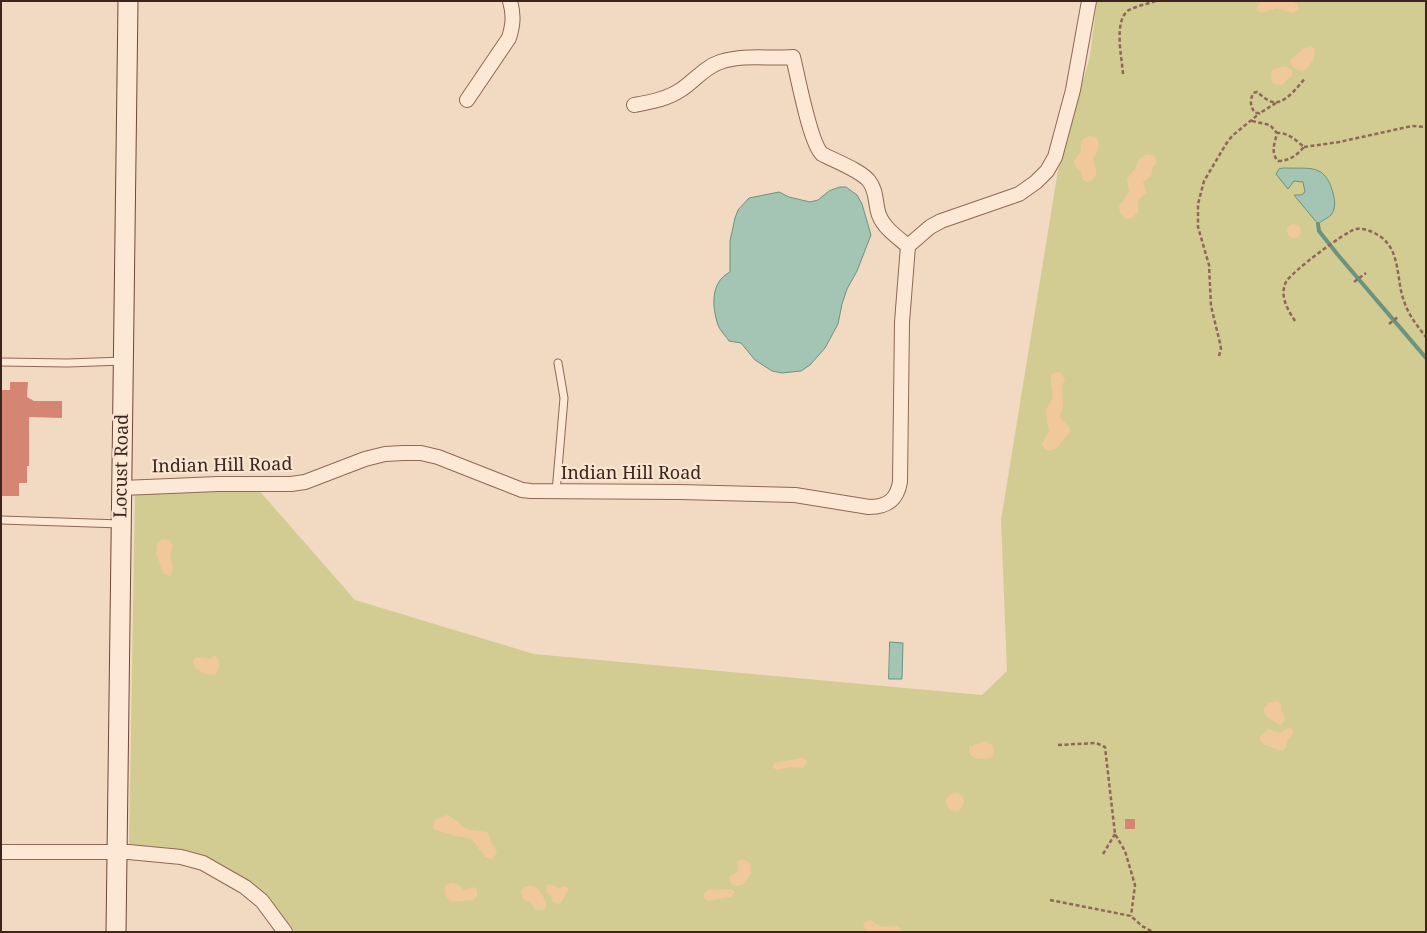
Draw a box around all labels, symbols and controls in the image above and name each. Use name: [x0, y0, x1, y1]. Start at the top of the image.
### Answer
street label: Locust Road: [110, 414, 134, 518]
street label: Indian Hill Road: [151, 454, 293, 478]
street label: Indian Hill Road: [561, 463, 701, 485]

